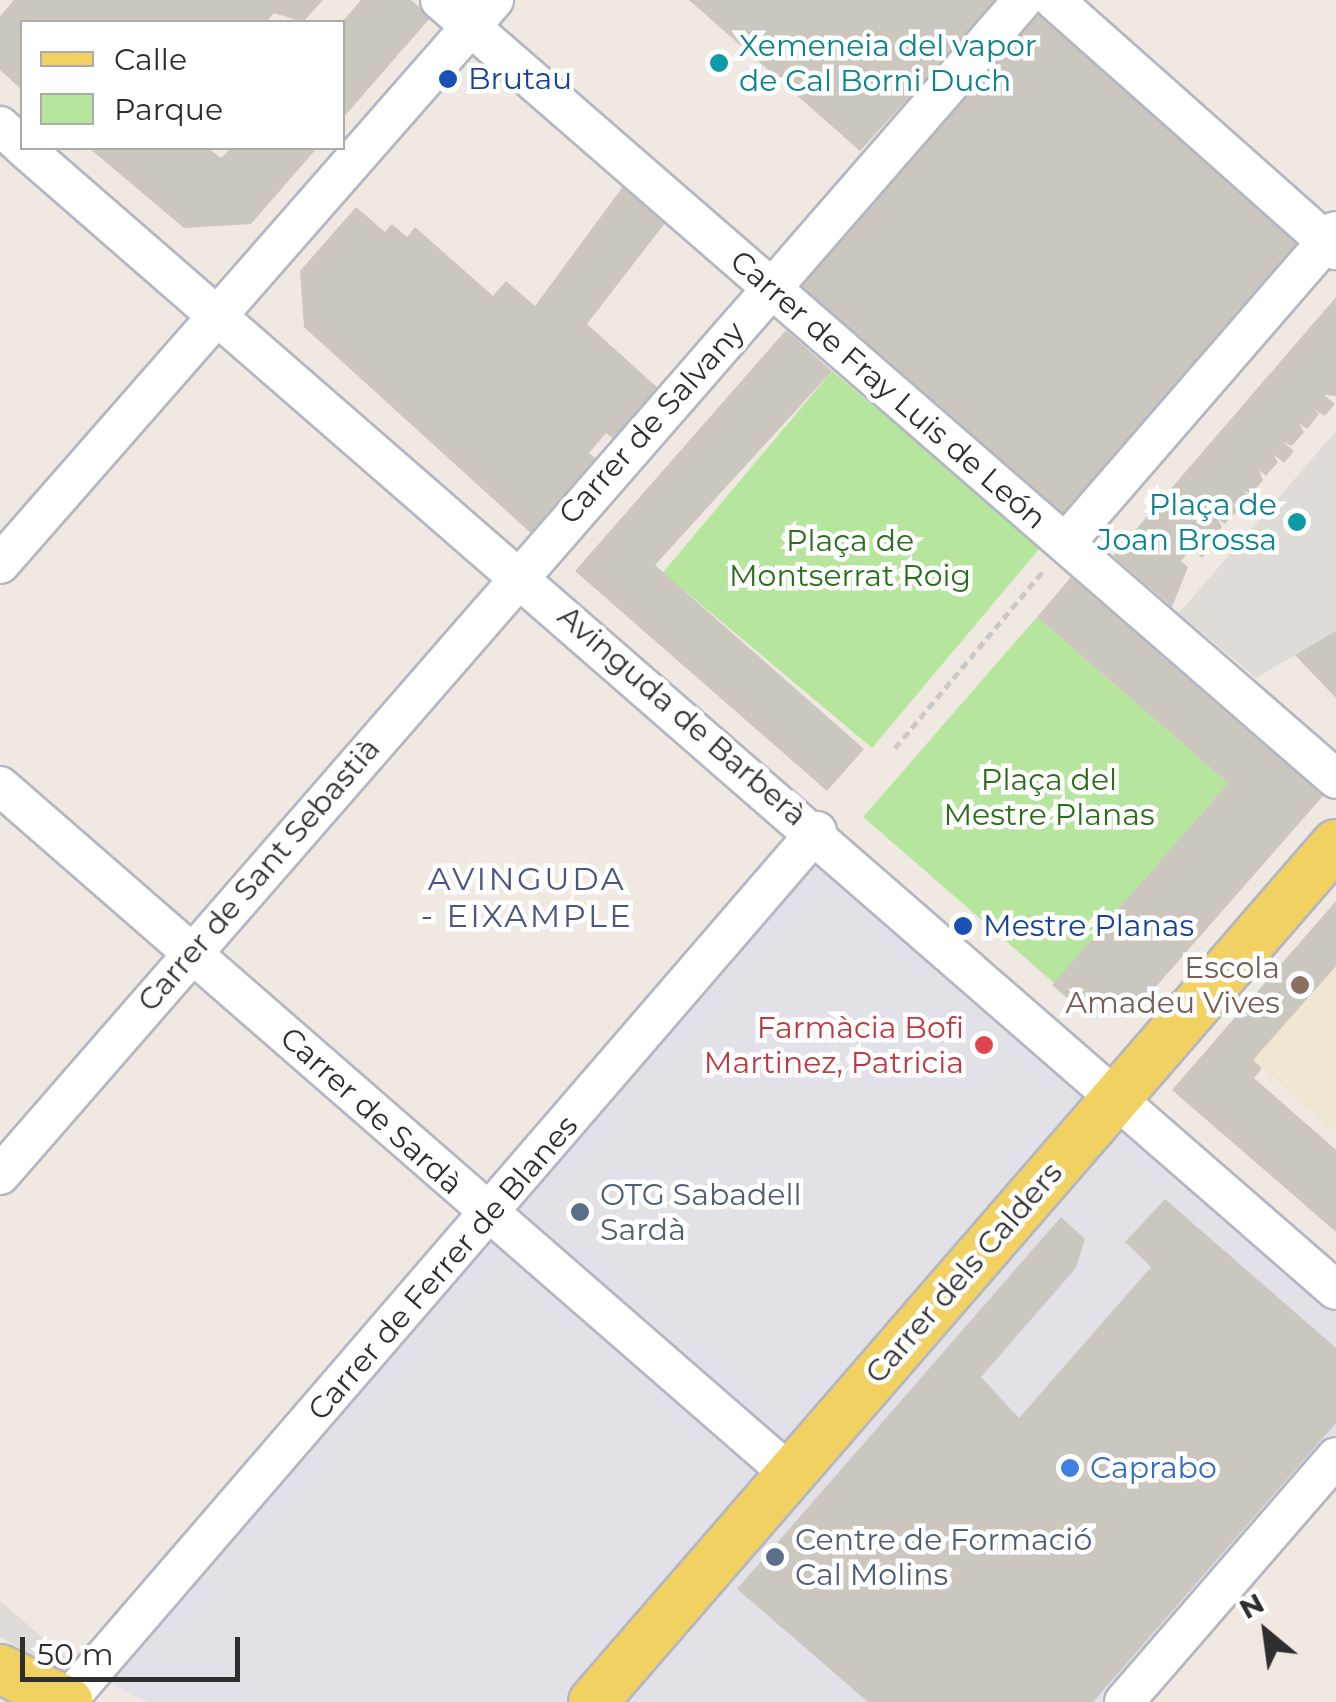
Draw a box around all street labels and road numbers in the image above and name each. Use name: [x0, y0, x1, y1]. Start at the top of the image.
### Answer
street label: Carrer de Fray Luis de León: [723, 243, 1053, 537]
street label: Carrer de Salvany: [552, 314, 752, 532]
street label: Avinguda de Barberà: [550, 598, 814, 834]
street label: Carrer de Sant Sebastià: [131, 731, 387, 1019]
street label: Carrer de Sardà: [273, 1020, 469, 1202]
street label: Carrer de Ferrer de Blanes: [301, 1108, 585, 1428]
street label: Carrer dels Calders: [858, 1155, 1070, 1391]

